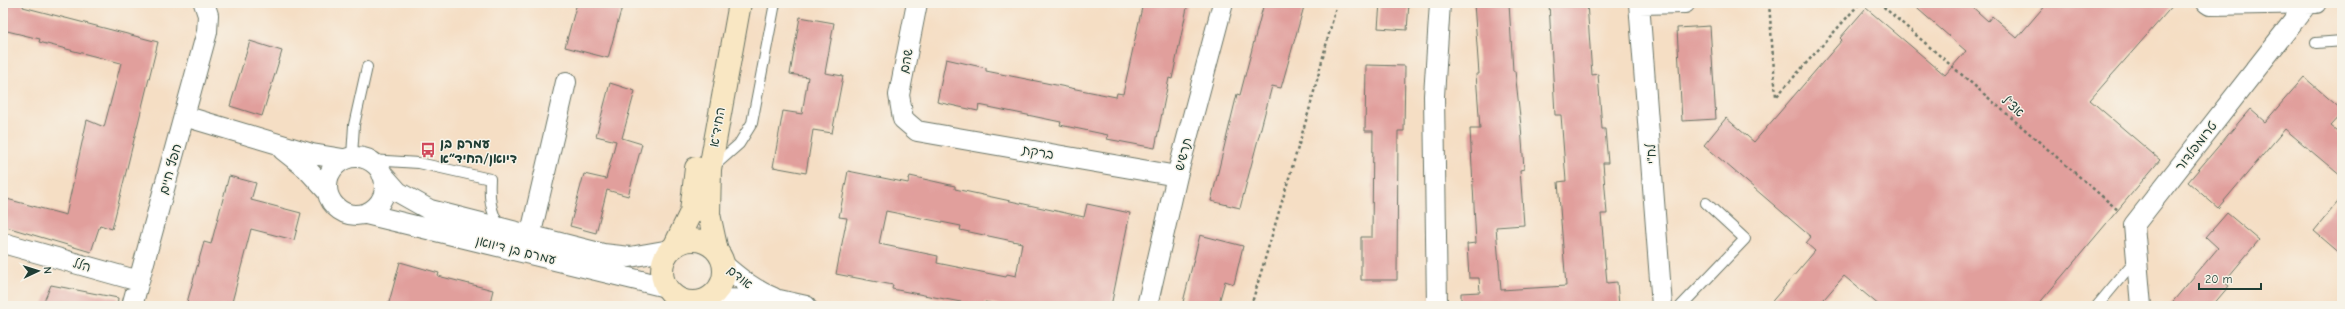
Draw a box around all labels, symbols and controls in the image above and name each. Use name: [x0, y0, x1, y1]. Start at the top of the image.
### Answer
street label: שהם: [896, 47, 916, 75]
street label: אצ"ל: [1999, 92, 2027, 120]
street label: החיד"א: [706, 106, 728, 148]
street label: טרומפלדור: [2172, 118, 2220, 174]
place label: עמרם בן דיואן/החיד״א: [440, 136, 517, 167]
street label: תרשיש: [1171, 136, 1195, 172]
bus stop icon: עמרם בן דיואן/החיד״א: [419, 141, 437, 159]
street label: חפץ חיים: [156, 142, 184, 196]
street label: ברקת: [1020, 142, 1055, 162]
street label: לח"י: [1643, 143, 1659, 165]
street label: עמרם בן דיוואן: [474, 233, 558, 268]
north arrow: [18, 251, 58, 291]
street label: הלל: [71, 255, 93, 275]
street label: אודם: [724, 262, 756, 292]
scale bar: [2199, 265, 2261, 291]
text: N: [41, 266, 54, 274]
text: 20 m: [2205, 272, 2233, 286]

